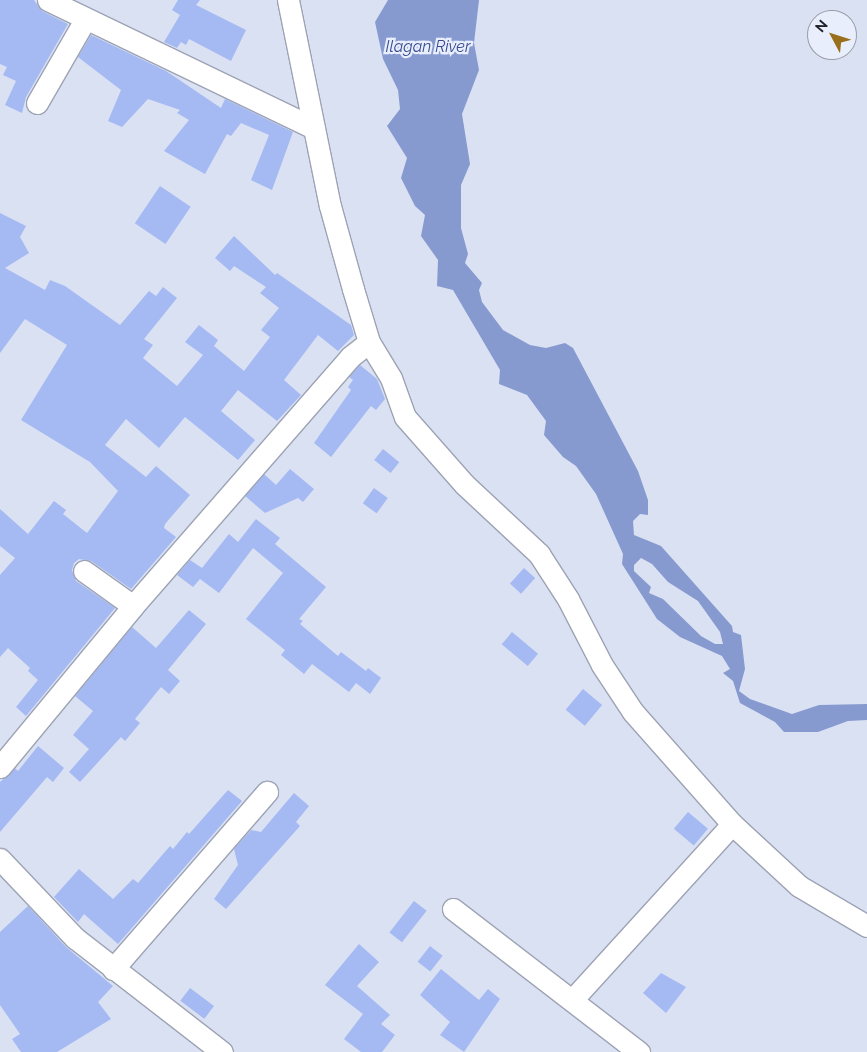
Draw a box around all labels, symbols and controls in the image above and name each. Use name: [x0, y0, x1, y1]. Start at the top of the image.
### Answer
north arrow: [807, 10, 857, 60]
text: N: [812, 17, 831, 35]
water label: Ilagan River: [386, 37, 470, 57]

